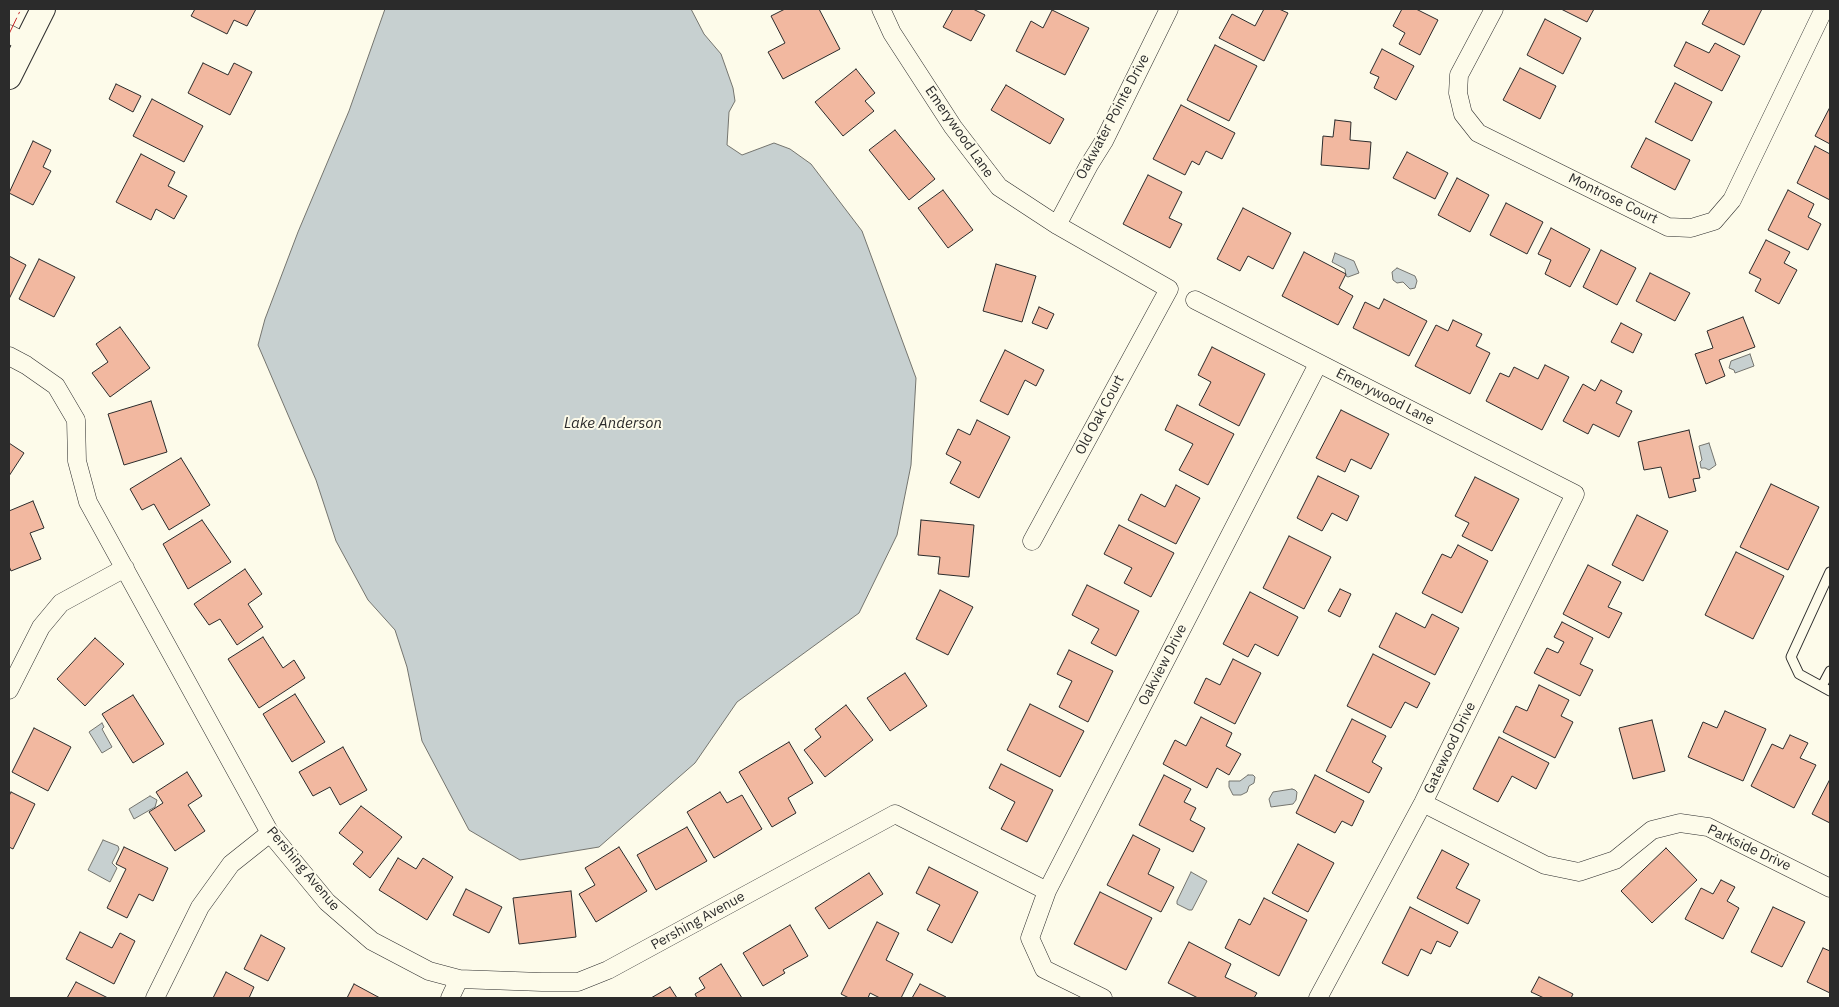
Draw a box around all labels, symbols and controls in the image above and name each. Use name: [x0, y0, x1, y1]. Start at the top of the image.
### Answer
street label: Oakwater Pointe Drive: [1073, 51, 1153, 183]
street label: Emerywood Lane: [921, 83, 997, 181]
street label: Montrose Court: [1566, 170, 1660, 228]
street label: Emerywood Lane: [1333, 365, 1437, 429]
street label: Old Oak Court: [1072, 372, 1128, 458]
water label: Lake Anderson: [564, 415, 662, 433]
street label: Oakview Drive: [1135, 621, 1191, 709]
street label: Gatewood Drive: [1421, 699, 1479, 797]
street label: Parkside Drive: [1705, 821, 1793, 875]
street label: Pershing Avenue: [263, 824, 343, 914]
street label: Pershing Avenue: [648, 888, 748, 954]

